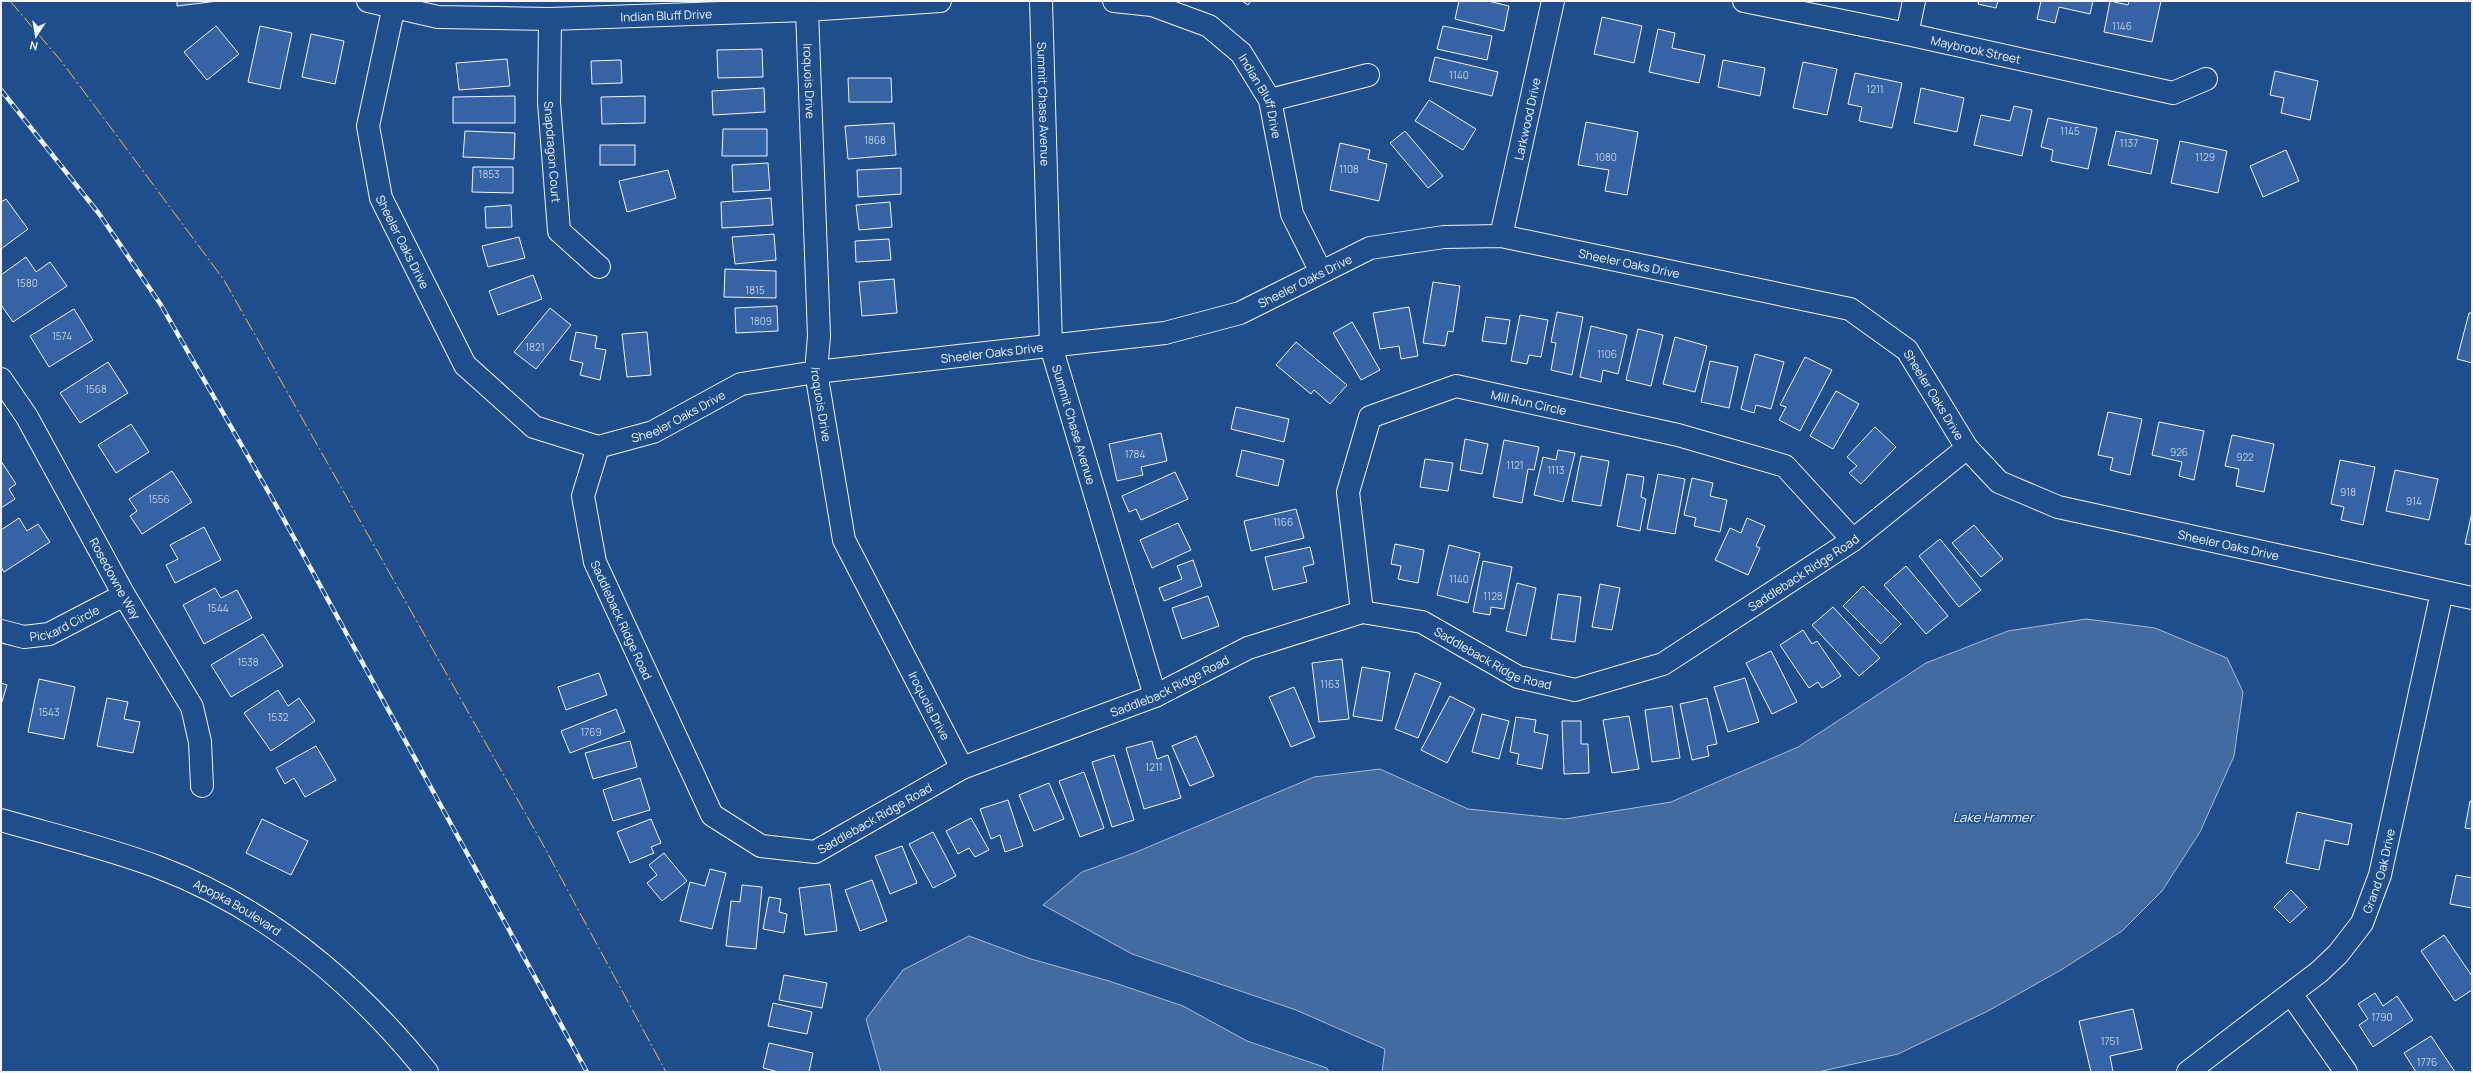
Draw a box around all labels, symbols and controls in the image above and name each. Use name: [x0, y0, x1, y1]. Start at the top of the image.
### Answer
street label: Indian Bluff Drive: [620, 5, 712, 25]
north arrow: [16, 16, 56, 56]
house number: 1146: [2112, 19, 2132, 33]
street label: Maybrook Street: [1929, 31, 2023, 68]
text: N: [28, 38, 39, 54]
street label: Summit Chase Avenue: [1034, 42, 1054, 166]
street label: Iroquois Drive: [800, 43, 819, 119]
street label: Indian Bluff Drive: [1235, 50, 1286, 140]
house number: 1140: [1449, 68, 1469, 82]
street label: Larkwood Drive: [1510, 76, 1544, 162]
house number: 1211: [1866, 82, 1884, 96]
street label: Snapdragon Court: [540, 100, 565, 204]
house number: 1145: [2060, 124, 2080, 138]
house number: 1868: [864, 133, 886, 147]
house number: 1137: [2120, 136, 2138, 150]
house number: 1080: [1595, 150, 1617, 164]
house number: 1129: [2195, 150, 2215, 164]
house number: 1108: [1339, 162, 1359, 176]
house number: 1853: [478, 167, 500, 181]
street label: Sheeler Oaks Drive: [372, 192, 434, 292]
street label: Sheeler Oaks Drive: [1577, 244, 1681, 282]
street label: Sheeler Oaks Drive: [1255, 250, 1355, 311]
house number: 1580: [16, 276, 38, 290]
house number: 1815: [745, 283, 765, 297]
house number: 1809: [750, 314, 772, 328]
house number: 1574: [52, 329, 72, 343]
street label: Sheeler Oaks Drive: [940, 338, 1044, 367]
house number: 1821: [525, 340, 545, 354]
street label: Sheeler Oaks Drive: [1900, 346, 1968, 443]
house number: 1106: [1597, 347, 1617, 361]
street label: Summit Chase Avenue: [1048, 363, 1100, 486]
street label: Iroquois Drive: [807, 366, 836, 443]
house number: 1568: [85, 382, 107, 396]
street label: Mill Run Circle: [1489, 385, 1568, 419]
street label: Sheeler Oaks Drive: [629, 386, 728, 446]
house number: 926: [2170, 445, 2188, 459]
house number: 1784: [1125, 447, 1145, 461]
house number: 922: [2236, 450, 2254, 464]
house number: 1121: [1506, 458, 1524, 472]
house number: 1113: [1547, 463, 1565, 477]
house number: 918: [2340, 485, 2356, 499]
house number: 1556: [148, 492, 170, 506]
house number: 914: [2406, 494, 2422, 508]
house number: 1166: [1273, 515, 1293, 529]
street label: Sheeler Oaks Drive: [2176, 525, 2281, 564]
street label: Saddleback Ridge Road: [1744, 530, 1862, 615]
street label: Rosedowne Way: [86, 535, 145, 623]
street label: Saddleback Ridge Road: [587, 557, 657, 682]
house number: 1140: [1449, 572, 1469, 586]
house number: 1128: [1483, 589, 1503, 603]
street label: Pickard Circle: [29, 601, 102, 645]
house number: 1544: [207, 601, 229, 615]
street label: Saddleback Ridge Road: [1431, 622, 1553, 693]
street label: Saddleback Ridge Road: [1108, 651, 1232, 721]
house number: 1538: [237, 655, 259, 669]
street label: Iroquois Drive: [905, 668, 954, 743]
house number: 1163: [1320, 677, 1340, 691]
house number: 1543: [38, 705, 60, 719]
house number: 1532: [268, 710, 289, 724]
house number: 1769: [580, 725, 602, 739]
house number: 1211: [1145, 760, 1163, 774]
street label: Saddleback Ridge Road: [814, 778, 935, 857]
water label: Lake Hammer: [1953, 808, 2036, 826]
street label: Grand Oak Drive: [2358, 827, 2398, 916]
street label: Apopka Boulevard: [191, 875, 285, 939]
house number: 1790: [2371, 1010, 2393, 1024]
house number: 1751: [2101, 1034, 2119, 1048]
house number: 1776: [2417, 1055, 2437, 1069]

